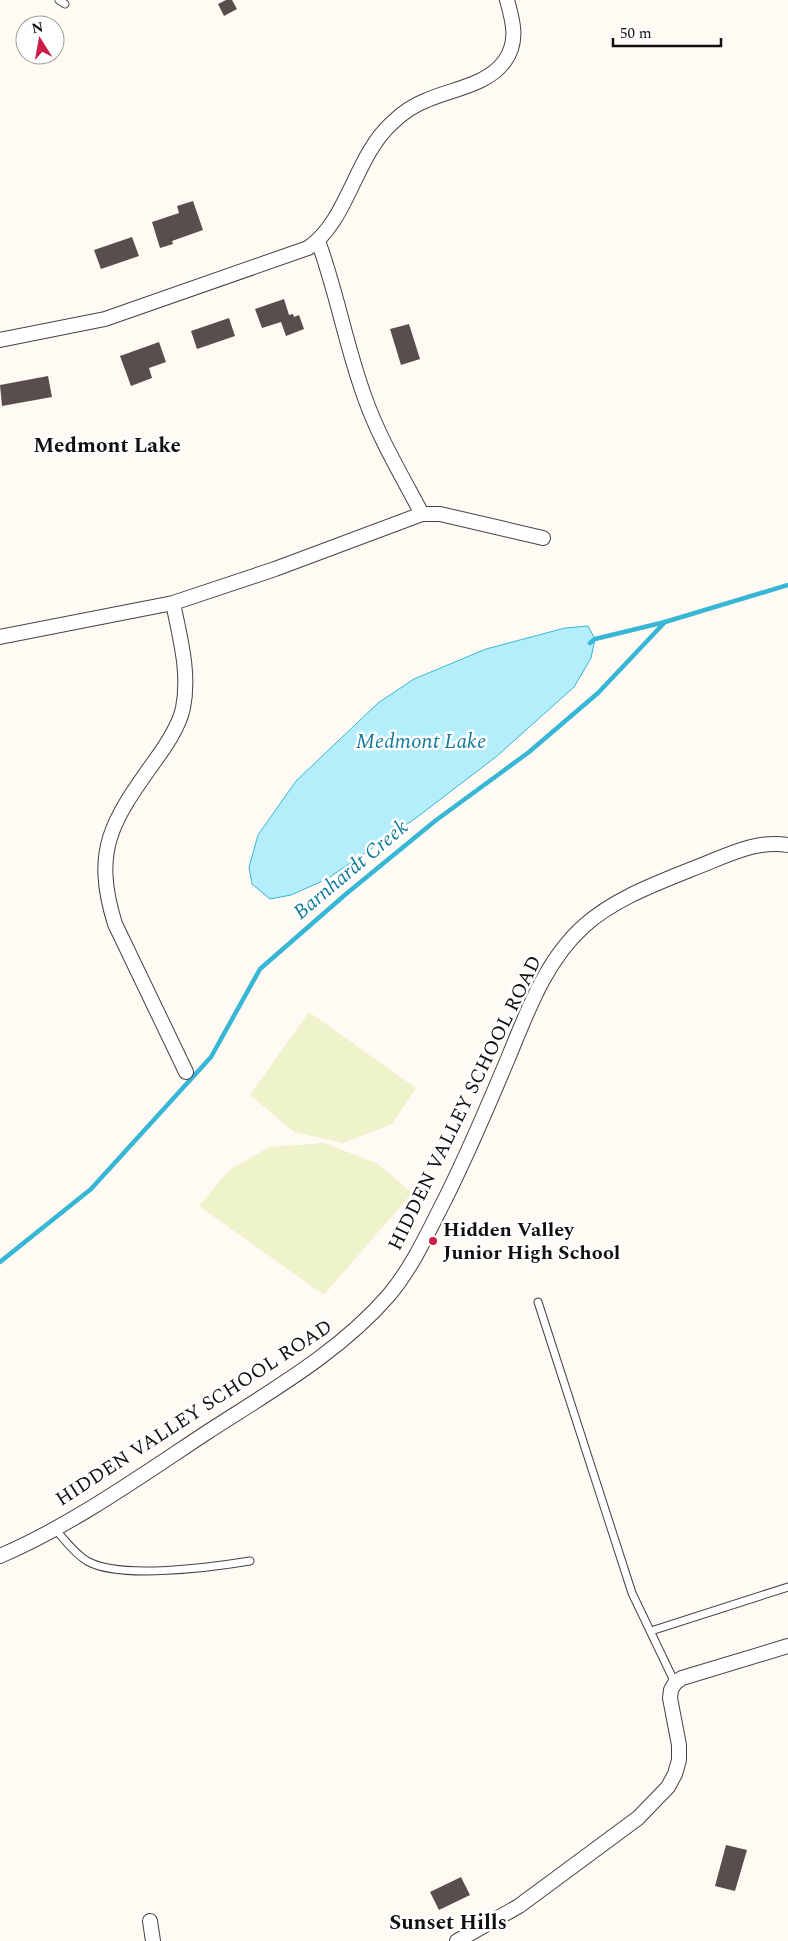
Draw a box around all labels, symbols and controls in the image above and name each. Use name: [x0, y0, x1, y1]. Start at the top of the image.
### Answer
north arrow: [15, 15, 65, 65]
scale bar: [613, 15, 720, 47]
text: N: [30, 16, 45, 39]
text: 50 m: [620, 22, 652, 45]
district label: Medmont Lake: [33, 430, 181, 462]
water label: Medmont Lake: [356, 726, 486, 758]
water label: Barnhardt Creek: [286, 812, 416, 928]
street label: HIDDEN VALLEY SCHOOL ROAD: [380, 950, 550, 1256]
place label: Hidden Valley Junior High School: [443, 1215, 620, 1268]
marker: Hidden Valley Junior High School: [427, 1235, 439, 1247]
street label: HIDDEN VALLEY SCHOOL ROAD: [50, 1312, 338, 1514]
district label: Sunset Hills: [389, 1907, 507, 1939]

